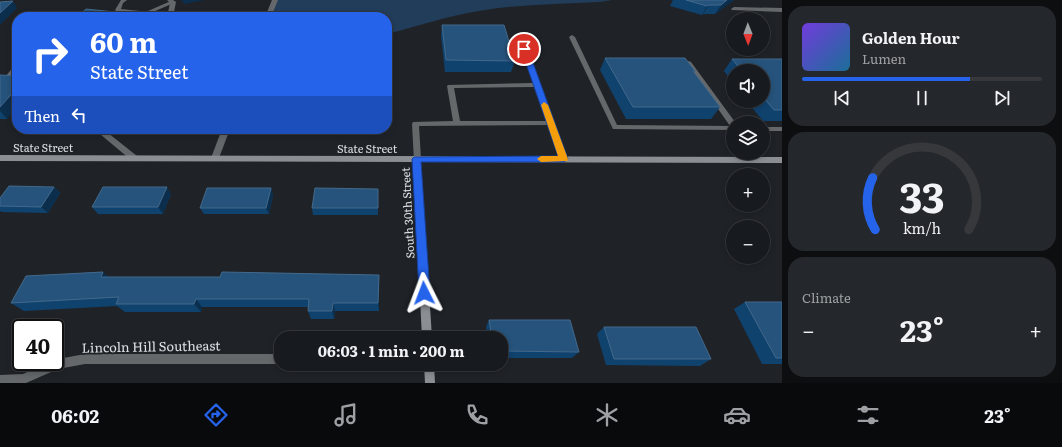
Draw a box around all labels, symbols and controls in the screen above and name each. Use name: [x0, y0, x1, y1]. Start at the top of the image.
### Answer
north arrow: [726, 12, 770, 56]
map controls: [726, 12, 770, 264]
text: 60 m: [90, 20, 157, 62]
text: Golden Hour: [862, 26, 960, 49]
icon: right: [24, 28, 76, 80]
pin: [507, 32, 541, 66]
icon: arrive: [513, 38, 535, 60]
text: Lumen: [862, 49, 906, 68]
text: State Street: [90, 58, 188, 85]
button: sound: [726, 64, 770, 108]
icon: previous: [831, 87, 853, 109]
icon: pause: [911, 87, 933, 109]
icon: next: [991, 87, 1013, 109]
text: Then: [24, 104, 60, 127]
icon: left: [68, 104, 90, 126]
button: layers: [726, 116, 770, 160]
street label: State Street: [13, 139, 74, 155]
street label: State Street: [337, 140, 398, 156]
text: 33: [899, 163, 945, 225]
street label: South 30th Street: [397, 166, 417, 259]
button: +: [726, 168, 770, 212]
text: km/h: [903, 216, 942, 237]
button: −: [726, 220, 770, 264]
position arrow: [403, 272, 445, 314]
text: Climate: [802, 288, 851, 307]
text: 23°: [900, 307, 944, 351]
text: −: [802, 313, 815, 346]
text: +: [1029, 313, 1042, 346]
speed limit sign: 40: [12, 319, 64, 371]
street label: Lincoln Hill Southeast: [82, 335, 221, 357]
text: 06:03 · 1 min · 200 m: [318, 339, 464, 362]
icon: directions: [202, 401, 230, 429]
icon: music: [332, 401, 360, 429]
icon: phone: [463, 401, 491, 429]
icon: climate: [593, 401, 621, 429]
icon: car: [723, 401, 751, 429]
icon: filters: [854, 401, 882, 429]
text: 06:02: [51, 402, 99, 429]
text: 23°: [984, 402, 1011, 429]

